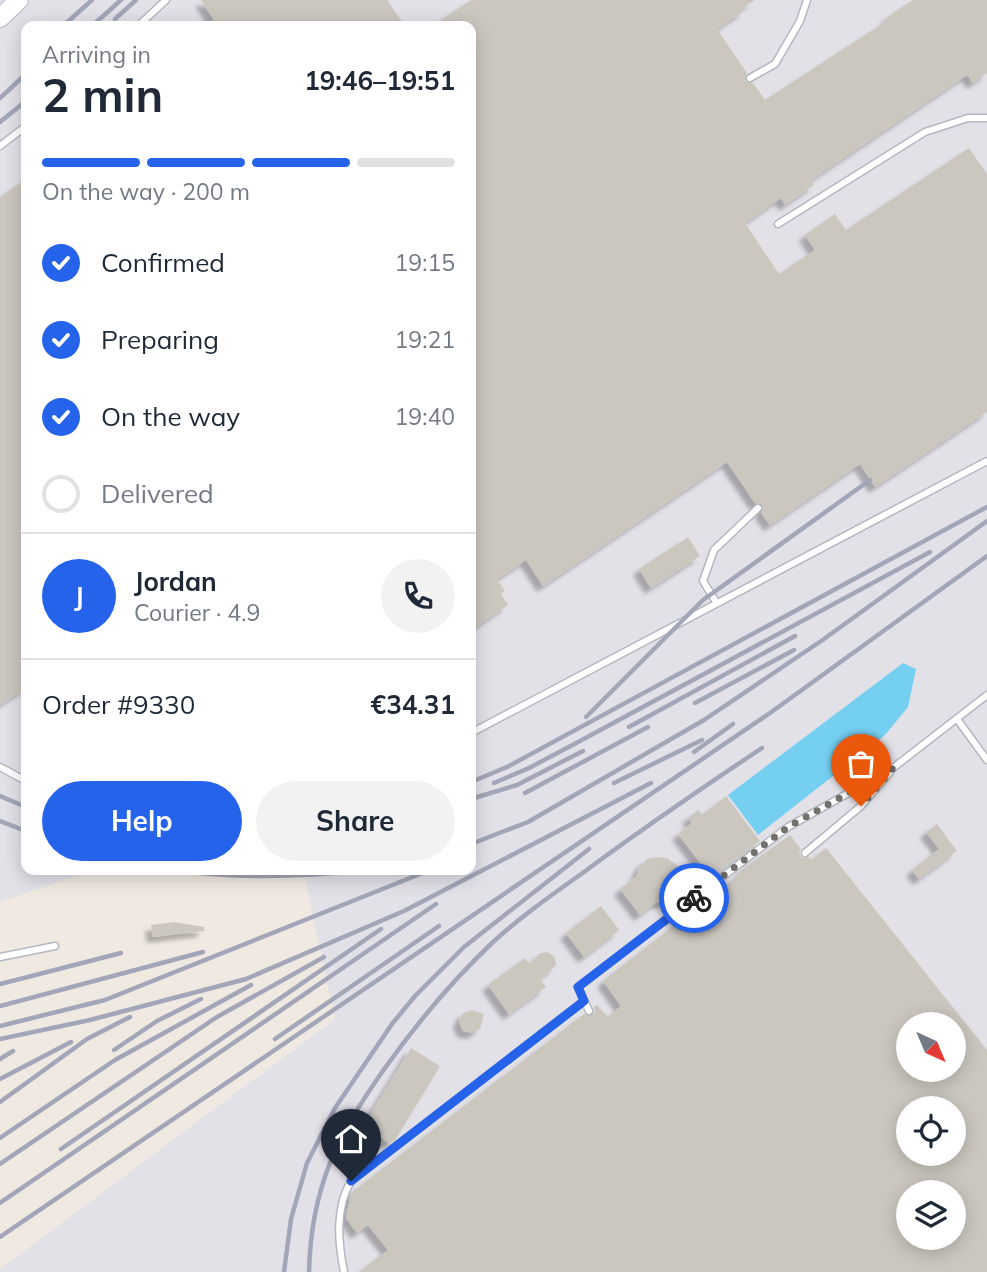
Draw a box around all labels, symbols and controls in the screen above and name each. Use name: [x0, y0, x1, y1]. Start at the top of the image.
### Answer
text: Arriving in: [42, 40, 151, 69]
text: 19:46–19:51: [304, 64, 455, 97]
text: 2 min: [42, 66, 163, 124]
text: On the way · 200 m: [42, 177, 250, 206]
icon: check: [42, 244, 80, 282]
text: Confirmed: [101, 246, 225, 279]
text: 19:15: [395, 248, 455, 277]
icon: check: [42, 321, 80, 359]
text: Preparing: [101, 323, 219, 356]
text: 19:21: [395, 325, 455, 354]
icon: check: [42, 398, 80, 436]
text: On the way: [101, 400, 240, 433]
text: 19:40: [395, 402, 455, 431]
text: Delivered: [101, 477, 214, 510]
button: phone: [381, 559, 455, 633]
text: Jordan: [134, 565, 217, 598]
text: J: [74, 580, 84, 613]
text: Courier · 4.9: [134, 598, 260, 627]
text: Order #9330: [42, 688, 195, 721]
text: €34.31: [371, 688, 455, 721]
pin: [831, 734, 891, 806]
icon: bag: [842, 745, 880, 783]
button: Help: [42, 781, 242, 861]
button: Share: [256, 781, 455, 861]
courier: [659, 863, 729, 933]
icon: bike: [675, 879, 713, 917]
north arrow: [896, 1012, 966, 1082]
map controls: [896, 1012, 966, 1250]
button: locate: [896, 1096, 966, 1166]
pin: [321, 1109, 381, 1181]
icon: home: [332, 1120, 370, 1158]
button: layers: [896, 1180, 966, 1250]

